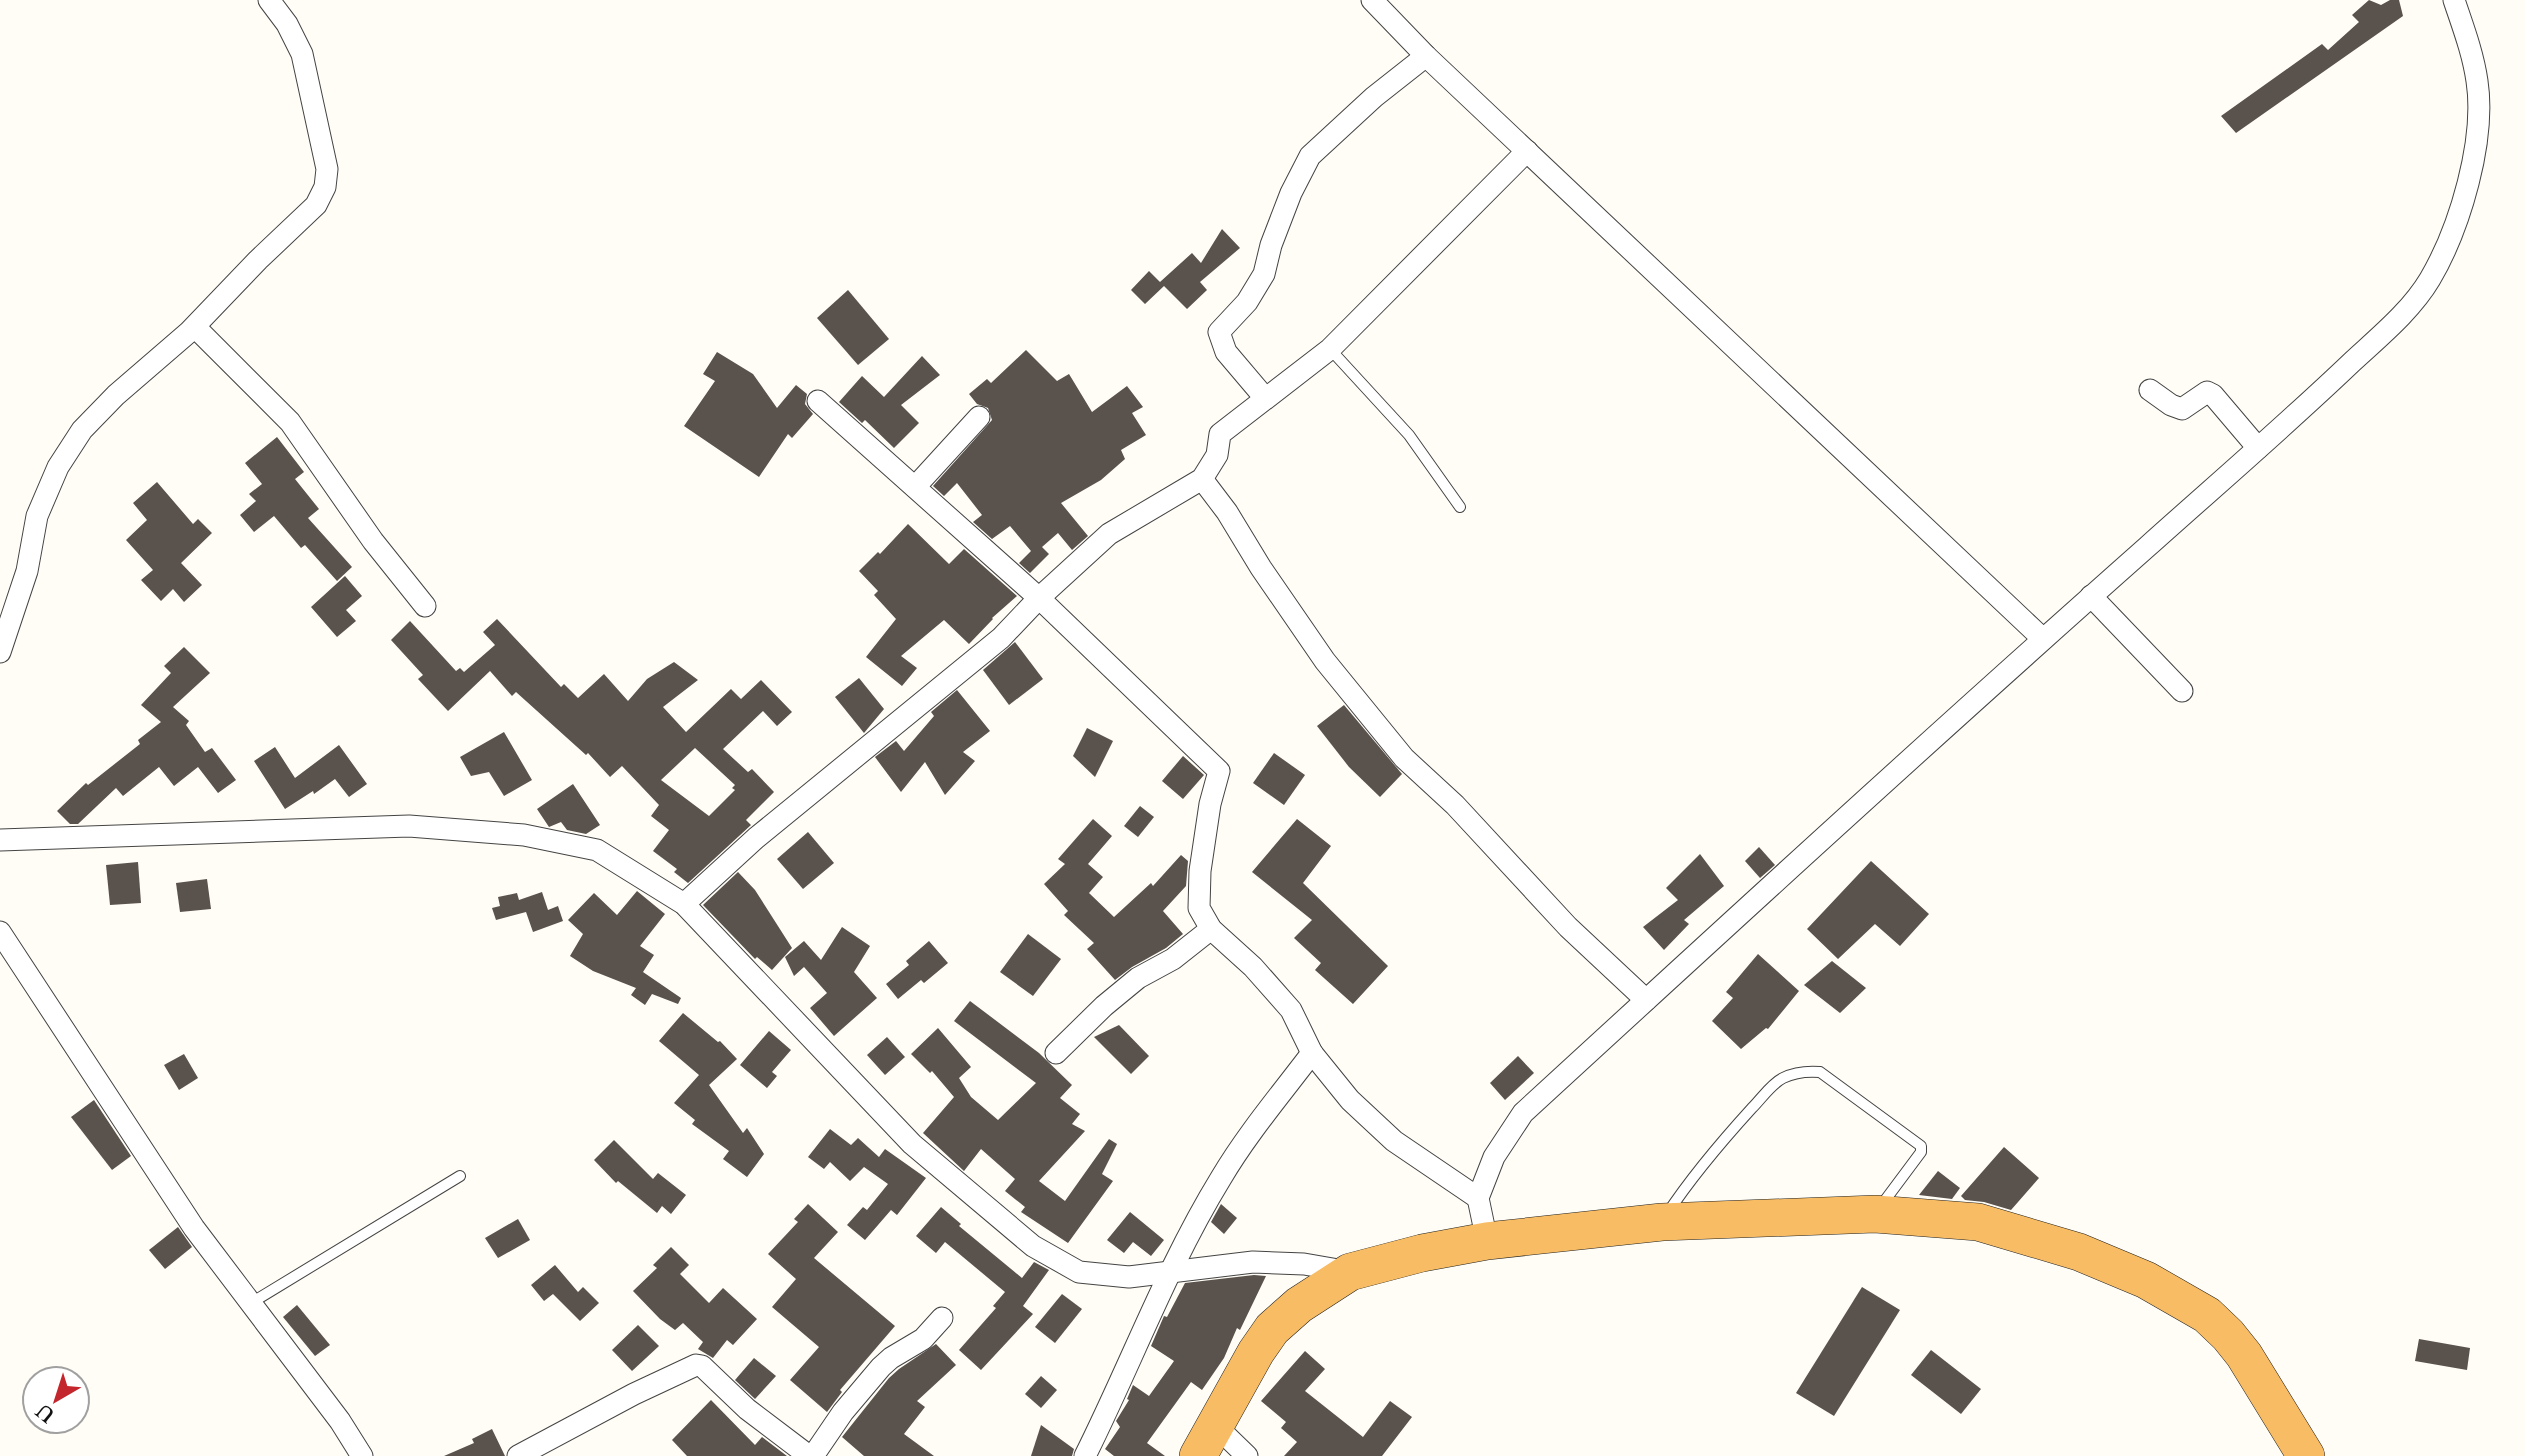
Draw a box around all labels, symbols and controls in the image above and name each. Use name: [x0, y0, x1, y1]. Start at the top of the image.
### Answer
north arrow: [21, 1365, 91, 1435]
text: U: [32, 1398, 59, 1427]

